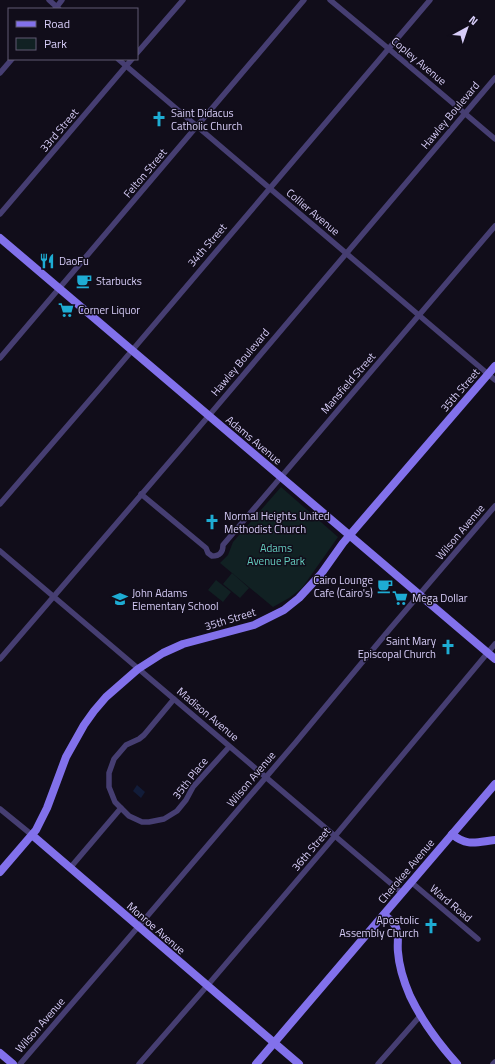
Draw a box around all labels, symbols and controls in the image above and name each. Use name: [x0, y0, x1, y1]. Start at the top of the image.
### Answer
legend: [8, 8, 138, 60]
north arrow: [447, 8, 487, 48]
text: N: [465, 12, 481, 29]
text: Road: [44, 14, 70, 33]
street label: Copley Avenue: [388, 33, 450, 89]
text: Park: [44, 34, 67, 53]
street label: Hawley Boulevard: [417, 78, 483, 152]
street label: 33rd Street: [36, 105, 82, 155]
place label: Saint Didacus Catholic Church: [171, 105, 242, 134]
church icon: Saint Didacus Catholic Church: [150, 110, 168, 128]
street label: Felton Street: [120, 145, 171, 201]
street label: Collier Avenue: [283, 185, 344, 239]
street label: 34th Street: [184, 220, 230, 270]
restaurant icon: DaoFu: [38, 252, 56, 270]
place label: DaoFu: [59, 253, 89, 269]
cafe icon: Starbucks: [75, 272, 93, 290]
place label: Starbucks: [96, 273, 142, 289]
supermarket icon: Corner Liquor: [57, 301, 75, 319]
place label: Corner Liquor: [78, 302, 140, 318]
street label: Hawley Boulevard: [207, 325, 273, 399]
street label: Mansfield Street: [317, 349, 379, 417]
street label: 35th Street: [437, 365, 483, 415]
street label: Adams Avenue: [222, 412, 286, 469]
street label: Wilson Avenue: [432, 500, 488, 563]
place label: Normal Heights United Methodist Church: [224, 508, 330, 537]
church icon: Normal Heights United Methodist Church: [203, 513, 221, 531]
park label: Adams Avenue Park: [247, 540, 306, 569]
place label: Cairo Lounge Cafe (Cairo's): [313, 572, 373, 601]
cafe icon: Cairo Lounge Cafe (Cairo's): [376, 577, 394, 595]
place label: John Adams Elementary School: [132, 585, 219, 614]
supermarket icon: Mega Dollar: [391, 589, 409, 607]
school or university icon: John Adams Elementary School: [111, 590, 129, 608]
place label: Mega Dollar: [412, 590, 468, 606]
street label: 35th Street: [202, 604, 258, 634]
place label: Saint Mary Episcopal Church: [358, 633, 437, 662]
church icon: Saint Mary Episcopal Church: [439, 638, 457, 656]
street label: Madison Avenue: [174, 683, 243, 745]
street label: Wilson Avenue: [223, 747, 279, 810]
street label: 35th Place: [168, 753, 212, 802]
street label: 36th Street: [288, 824, 334, 874]
street label: Cherokee Avenue: [374, 835, 438, 907]
street label: Ward Road: [426, 881, 476, 926]
street label: Monroe Avenue: [123, 898, 189, 958]
place label: Apostolic Assembly Church: [339, 912, 419, 941]
church icon: Apostolic Assembly Church: [422, 917, 440, 935]
street label: Wilson Avenue: [12, 994, 69, 1056]

